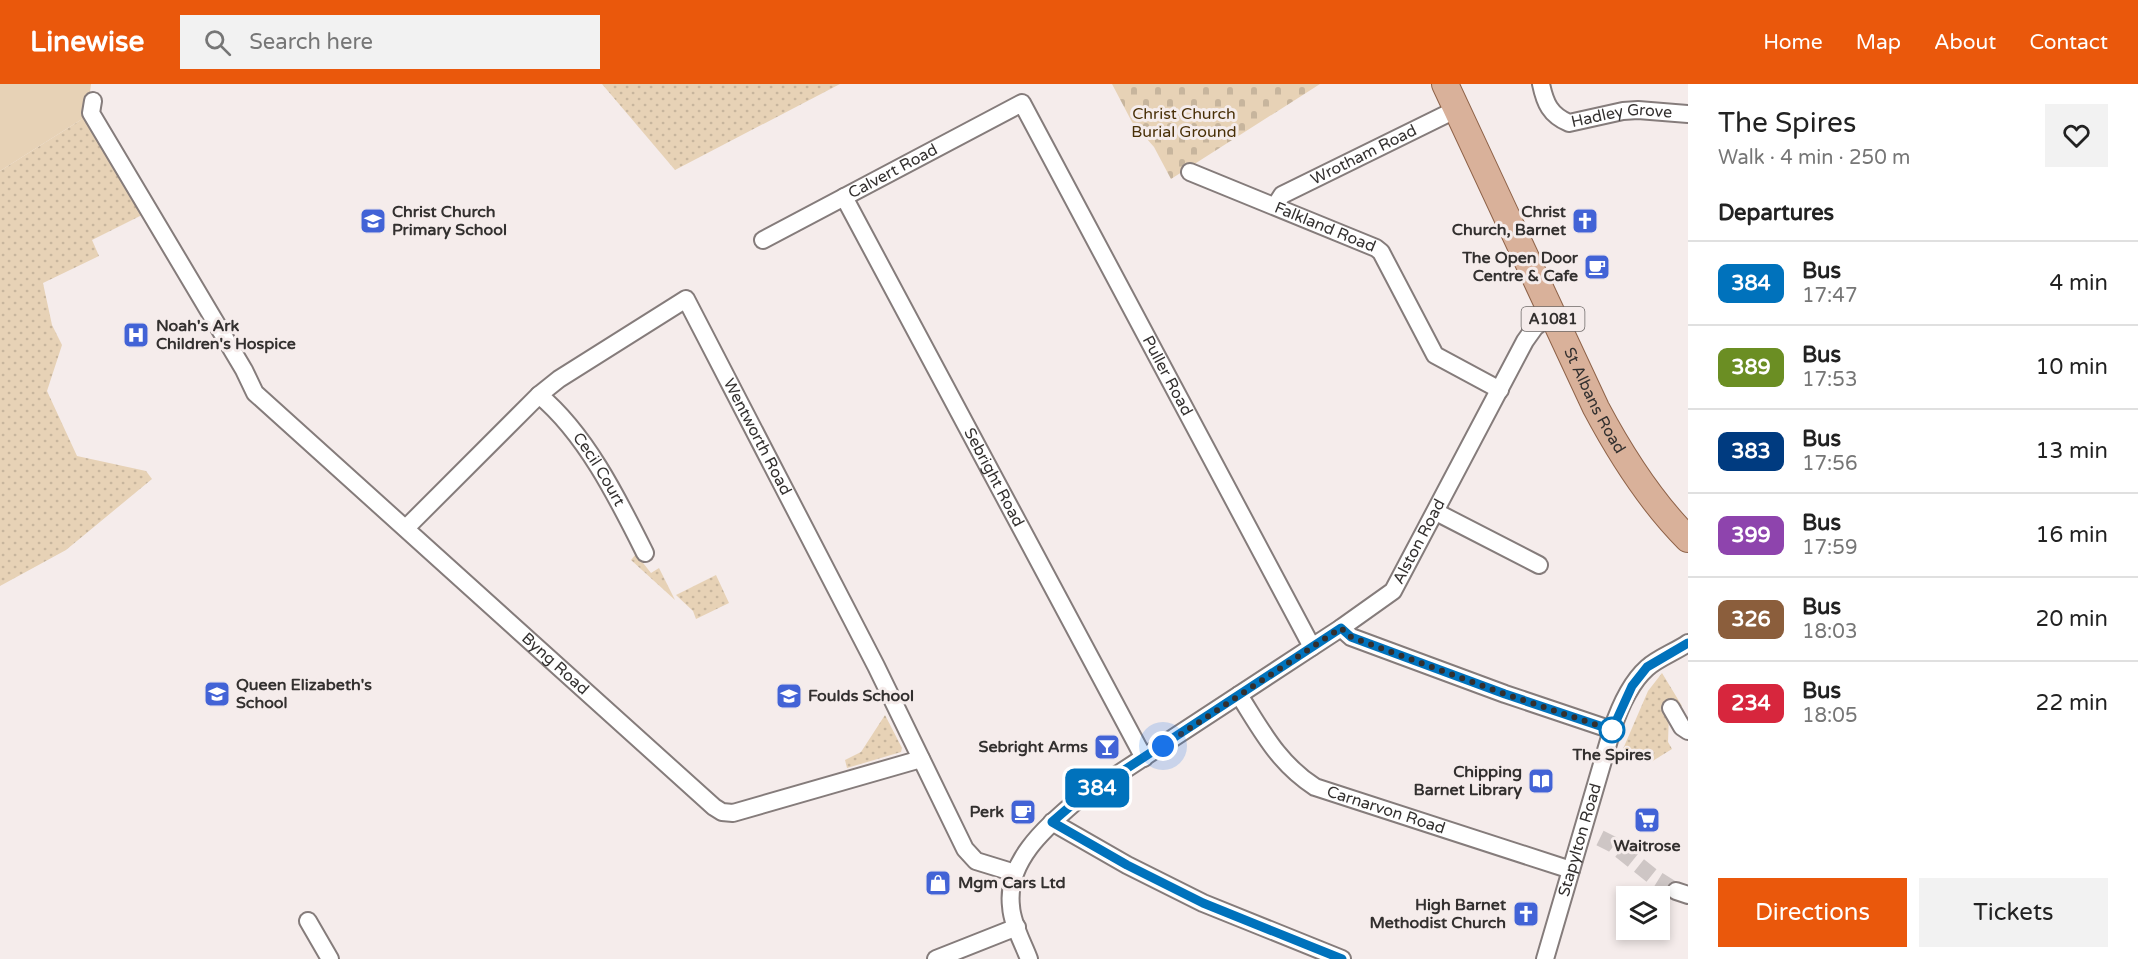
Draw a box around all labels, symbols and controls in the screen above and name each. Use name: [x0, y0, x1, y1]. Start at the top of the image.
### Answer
search box: [180, 15, 600, 69]
text: Linewise: [30, 25, 144, 59]
icon: search: [201, 26, 234, 59]
text: Search here: [249, 29, 373, 55]
text: Home: [1763, 30, 1823, 55]
text: Map: [1856, 30, 1901, 55]
text: About: [1934, 30, 1996, 55]
text: Contact: [2029, 30, 2108, 55]
street label: Hadley Grove: [1569, 100, 1673, 132]
park label: Christ Church Burial Ground: [1131, 104, 1237, 142]
button: heart: [2045, 104, 2108, 167]
text: The Spires: [1718, 106, 1856, 140]
street label: Wrotham Road: [1307, 120, 1420, 189]
street label: Calvert Road: [845, 139, 941, 203]
text: Walk · 4 min · 250 m: [1718, 146, 1910, 170]
street label: Falkland Road: [1272, 198, 1379, 257]
text: Departures: [1718, 200, 1834, 226]
place label: Christ Church Primary School: [392, 202, 507, 240]
place label: Christ Church, Barnet: [1452, 202, 1567, 240]
school or university icon: Christ Church Primary School: [358, 206, 388, 236]
church icon: Christ Church, Barnet: [1570, 206, 1600, 236]
place label: The Open Door Centre & Cafe: [1461, 248, 1579, 286]
cafe icon: The Open Door Centre & Cafe: [1582, 252, 1612, 282]
text: Bus: [1802, 258, 1841, 284]
text: 4 min: [2049, 270, 2108, 296]
text: 384: [1731, 271, 1771, 296]
text: 17:47: [1802, 284, 1857, 308]
road number: A1081: [1522, 307, 1584, 331]
place label: Noah's Ark Children's Hospice: [156, 316, 296, 354]
hospital icon: Noah's Ark Children's Hospice: [121, 320, 151, 350]
street label: Puller Road: [1138, 332, 1197, 419]
text: Bus: [1802, 342, 1841, 368]
street label: St Albans Road: [1559, 344, 1630, 457]
text: 10 min: [2036, 354, 2108, 380]
text: 389: [1731, 355, 1771, 380]
text: 17:53: [1802, 368, 1857, 392]
street label: Wentworth Road: [719, 375, 796, 499]
street label: Sebright Road: [959, 424, 1029, 530]
text: Bus: [1802, 426, 1841, 452]
street label: Cecil Court: [568, 428, 629, 510]
text: 13 min: [2036, 438, 2108, 464]
text: 383: [1731, 439, 1771, 464]
text: 17:56: [1802, 452, 1857, 476]
street label: Alston Road: [1388, 496, 1450, 588]
text: Bus: [1802, 510, 1841, 536]
text: 16 min: [2036, 522, 2108, 548]
text: 399: [1731, 523, 1771, 548]
text: 17:59: [1802, 536, 1857, 560]
text: Bus: [1802, 594, 1841, 620]
text: 20 min: [2036, 606, 2108, 632]
text: 326: [1731, 607, 1771, 632]
text: 18:03: [1802, 620, 1857, 644]
street label: Byng Road: [517, 628, 593, 699]
place label: Queen Elizabeth's School: [236, 675, 372, 713]
text: Bus: [1802, 678, 1841, 704]
school or university icon: Queen Elizabeth's School: [202, 679, 232, 709]
school or university icon: Foulds School: [774, 681, 804, 711]
place label: Foulds School: [808, 686, 914, 706]
text: 22 min: [2036, 690, 2108, 716]
text: 234: [1731, 691, 1771, 716]
text: 18:05: [1802, 704, 1857, 728]
marker: The Spires: [1599, 717, 1625, 743]
your location: [1148, 731, 1178, 761]
bar icon: Sebright Arms: [1092, 732, 1122, 762]
place label: Sebright Arms: [979, 737, 1088, 757]
place label: The Spires: [1571, 745, 1652, 765]
place label: Chipping Barnet Library: [1414, 762, 1522, 800]
library icon: Chipping Barnet Library: [1526, 766, 1556, 796]
line badge: 384: [1062, 768, 1132, 808]
text: 384: [1077, 776, 1117, 801]
street label: Carnarvon Road: [1324, 781, 1448, 839]
street label: Stapylton Road: [1554, 781, 1606, 899]
cafe icon: Perk: [1008, 797, 1038, 827]
place label: Perk: [970, 802, 1004, 822]
supermarket icon: Waitrose: [1632, 805, 1662, 835]
place label: Waitrose: [1614, 836, 1680, 856]
shop icon: Mgm Cars Ltd: [923, 868, 953, 898]
place label: Mgm Cars Ltd: [958, 873, 1066, 893]
button: Directions: [1718, 878, 1907, 947]
button: Tickets: [1919, 878, 2108, 947]
map controls: [1616, 886, 1670, 940]
button: layers: [1616, 886, 1670, 940]
place label: High Barnet Methodist Church: [1369, 895, 1507, 933]
church icon: High Barnet Methodist Church: [1511, 899, 1541, 929]

